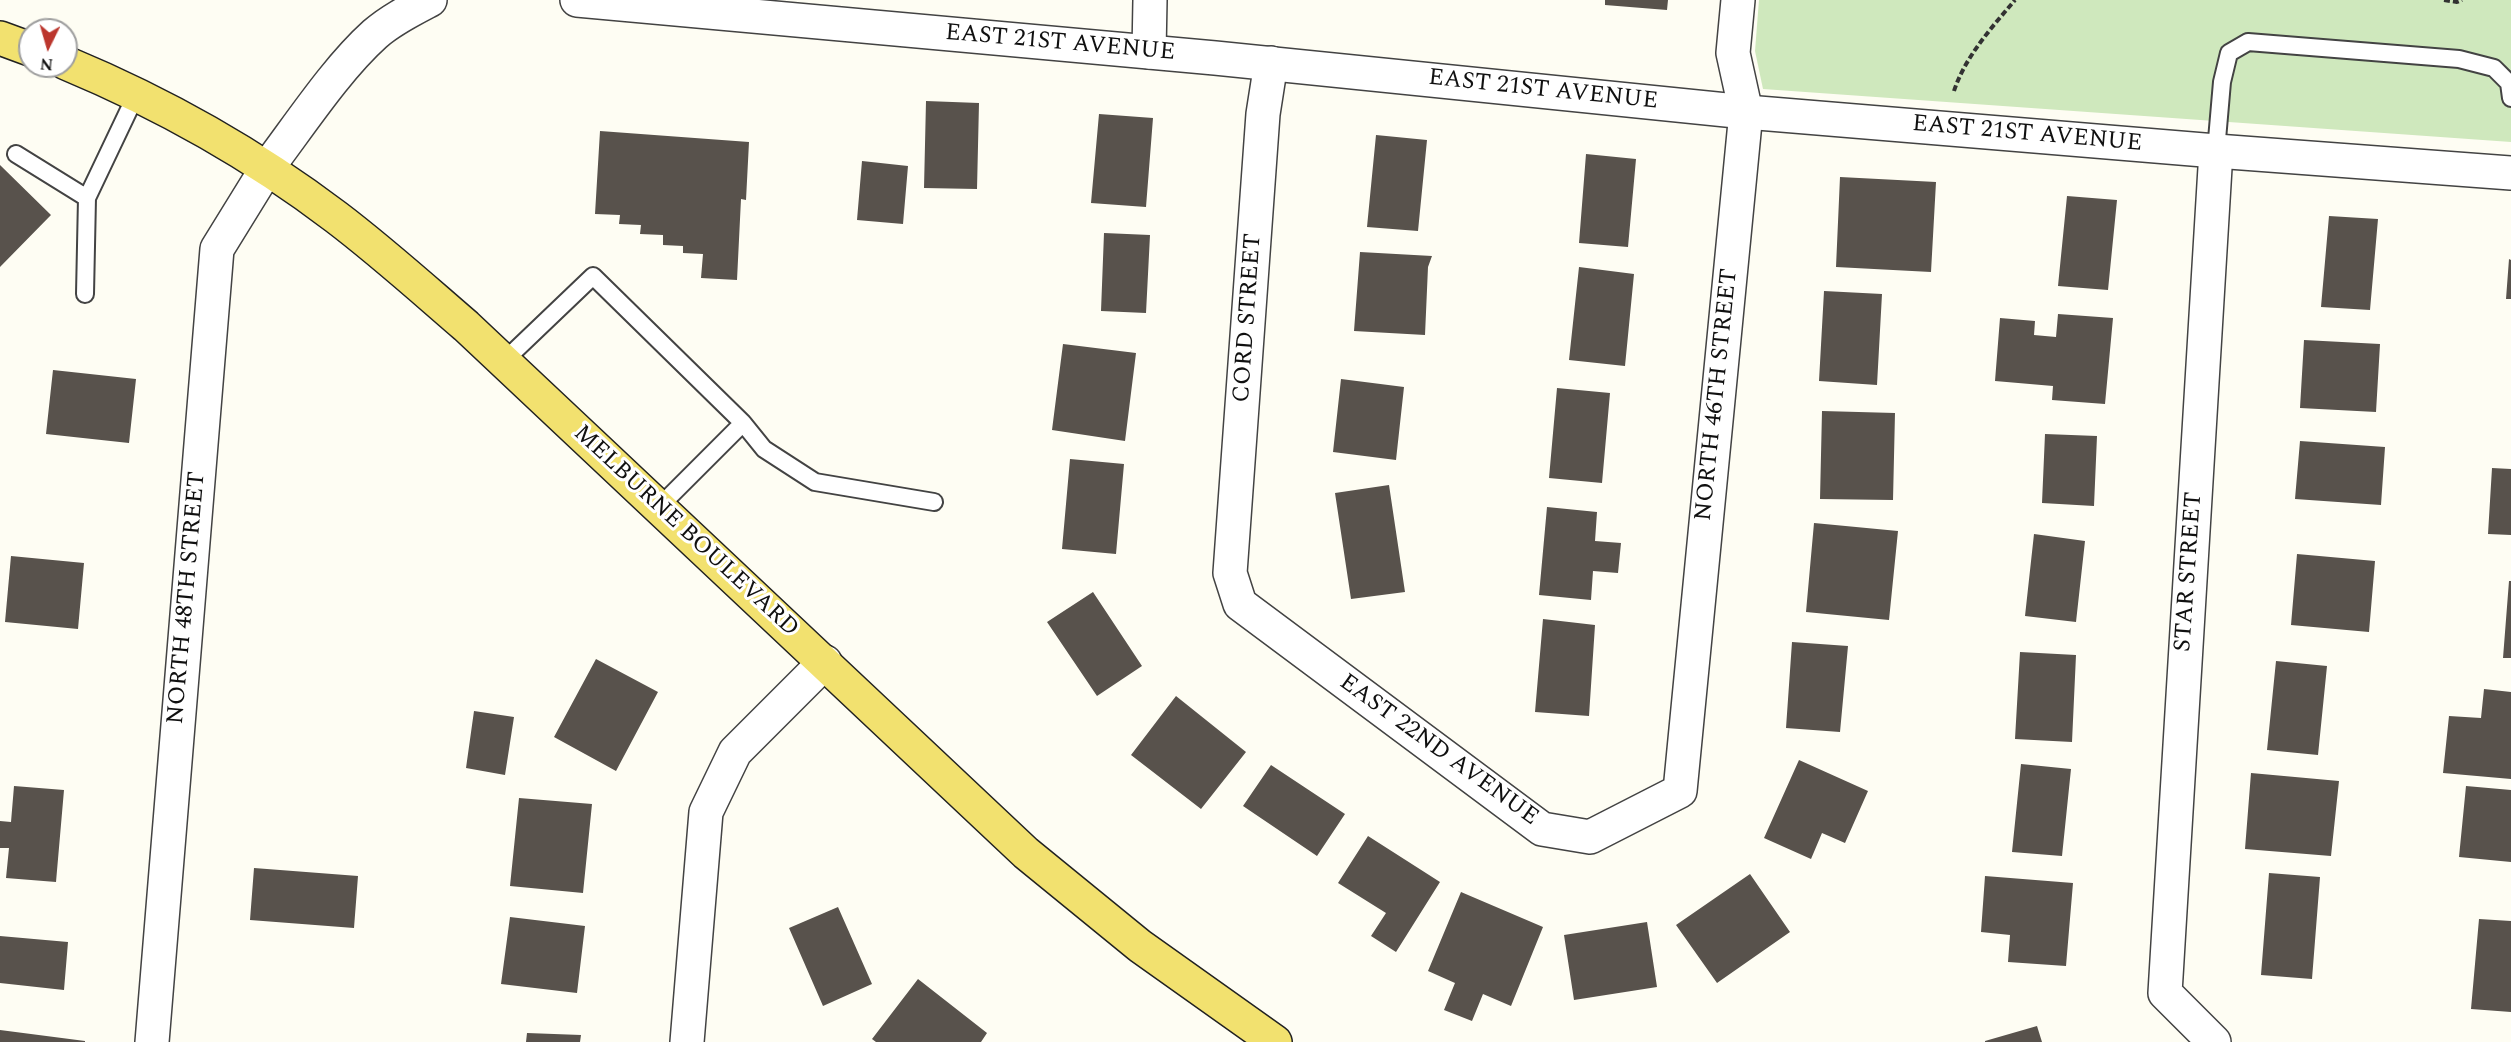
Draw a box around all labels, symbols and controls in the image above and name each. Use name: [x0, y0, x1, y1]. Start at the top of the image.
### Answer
north arrow: [18, 18, 78, 78]
street label: EAST 21ST AVENUE: [944, 20, 1176, 68]
text: N: [39, 51, 54, 76]
street label: EAST 21ST AVENUE: [1427, 65, 1659, 117]
street label: EAST 21ST AVENUE: [1911, 111, 2143, 159]
street label: CORD STREET: [1229, 232, 1269, 404]
street label: NORTH 46TH STREET: [1690, 267, 1746, 523]
street label: MELBURNE BOULEVARD: [566, 420, 804, 644]
street label: NORTH 48TH STREET: [163, 470, 213, 726]
street label: STAR STREET: [2170, 491, 2210, 653]
street label: EAST 22ND AVENUE: [1333, 669, 1543, 833]

